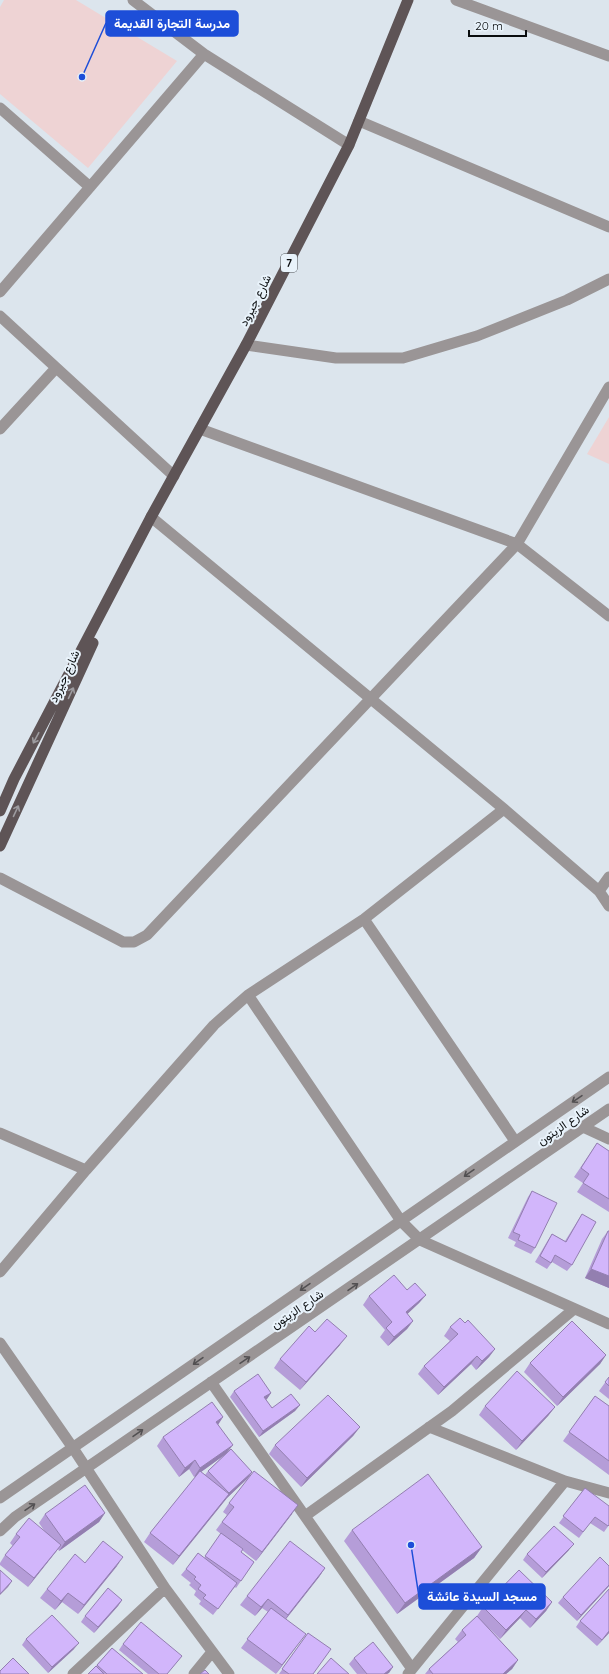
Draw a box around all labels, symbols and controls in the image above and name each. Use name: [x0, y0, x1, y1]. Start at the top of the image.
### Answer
callout: مدرسة التجارة القديمة: [106, 11, 238, 36]
scale bar: [469, 12, 526, 38]
text: مدرسة التجارة القديمة: [114, 15, 230, 32]
text: 20 m: [475, 18, 503, 33]
road number: 7: [281, 254, 297, 272]
street label: شارع جيرود: [236, 272, 276, 329]
street label: شارع جيرود: [45, 648, 84, 705]
one-way arrow: [68, 687, 75, 699]
one-way arrow: [32, 732, 39, 744]
one-way arrow: [13, 805, 20, 817]
one-way arrow: [571, 1095, 582, 1103]
street label: شارع الزيتون: [534, 1102, 593, 1150]
one-way arrow: [464, 1169, 475, 1177]
one-way arrow: [300, 1283, 311, 1291]
one-way arrow: [347, 1283, 358, 1291]
street label: شارع الزيتون: [268, 1286, 327, 1334]
one-way arrow: [239, 1356, 250, 1364]
one-way arrow: [193, 1357, 204, 1365]
one-way arrow: [132, 1429, 143, 1437]
one-way arrow: [25, 1502, 36, 1511]
callout: مسجد السيدة عائشة: [419, 1584, 545, 1609]
text: مسجد السيدة عائشة: [427, 1588, 537, 1604]

